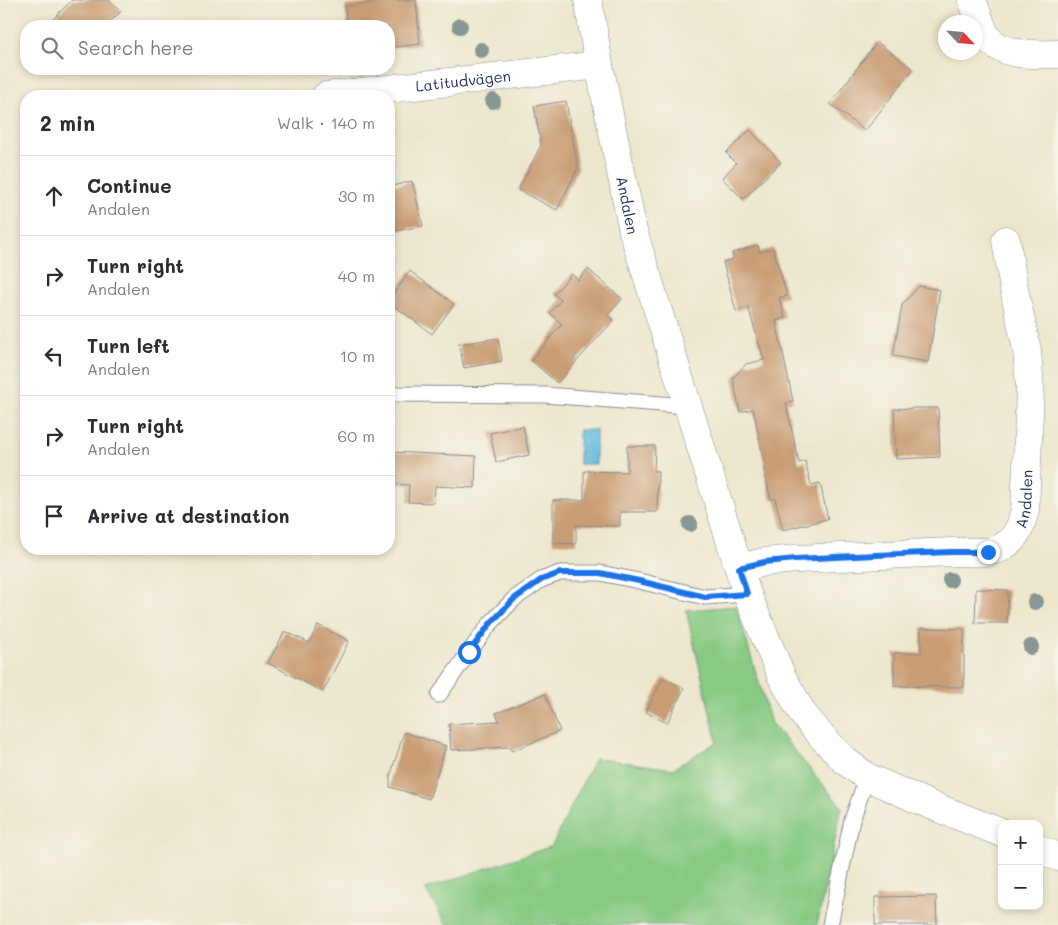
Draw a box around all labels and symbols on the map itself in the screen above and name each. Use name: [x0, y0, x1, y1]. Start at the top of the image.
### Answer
north arrow: [938, 15, 983, 60]
street label: Latitudvägen: [414, 65, 512, 96]
street label: Andalen: [612, 174, 643, 236]
street label: Andalen: [1010, 469, 1037, 531]
route end: [977, 541, 1000, 564]
route start: [458, 641, 481, 664]

